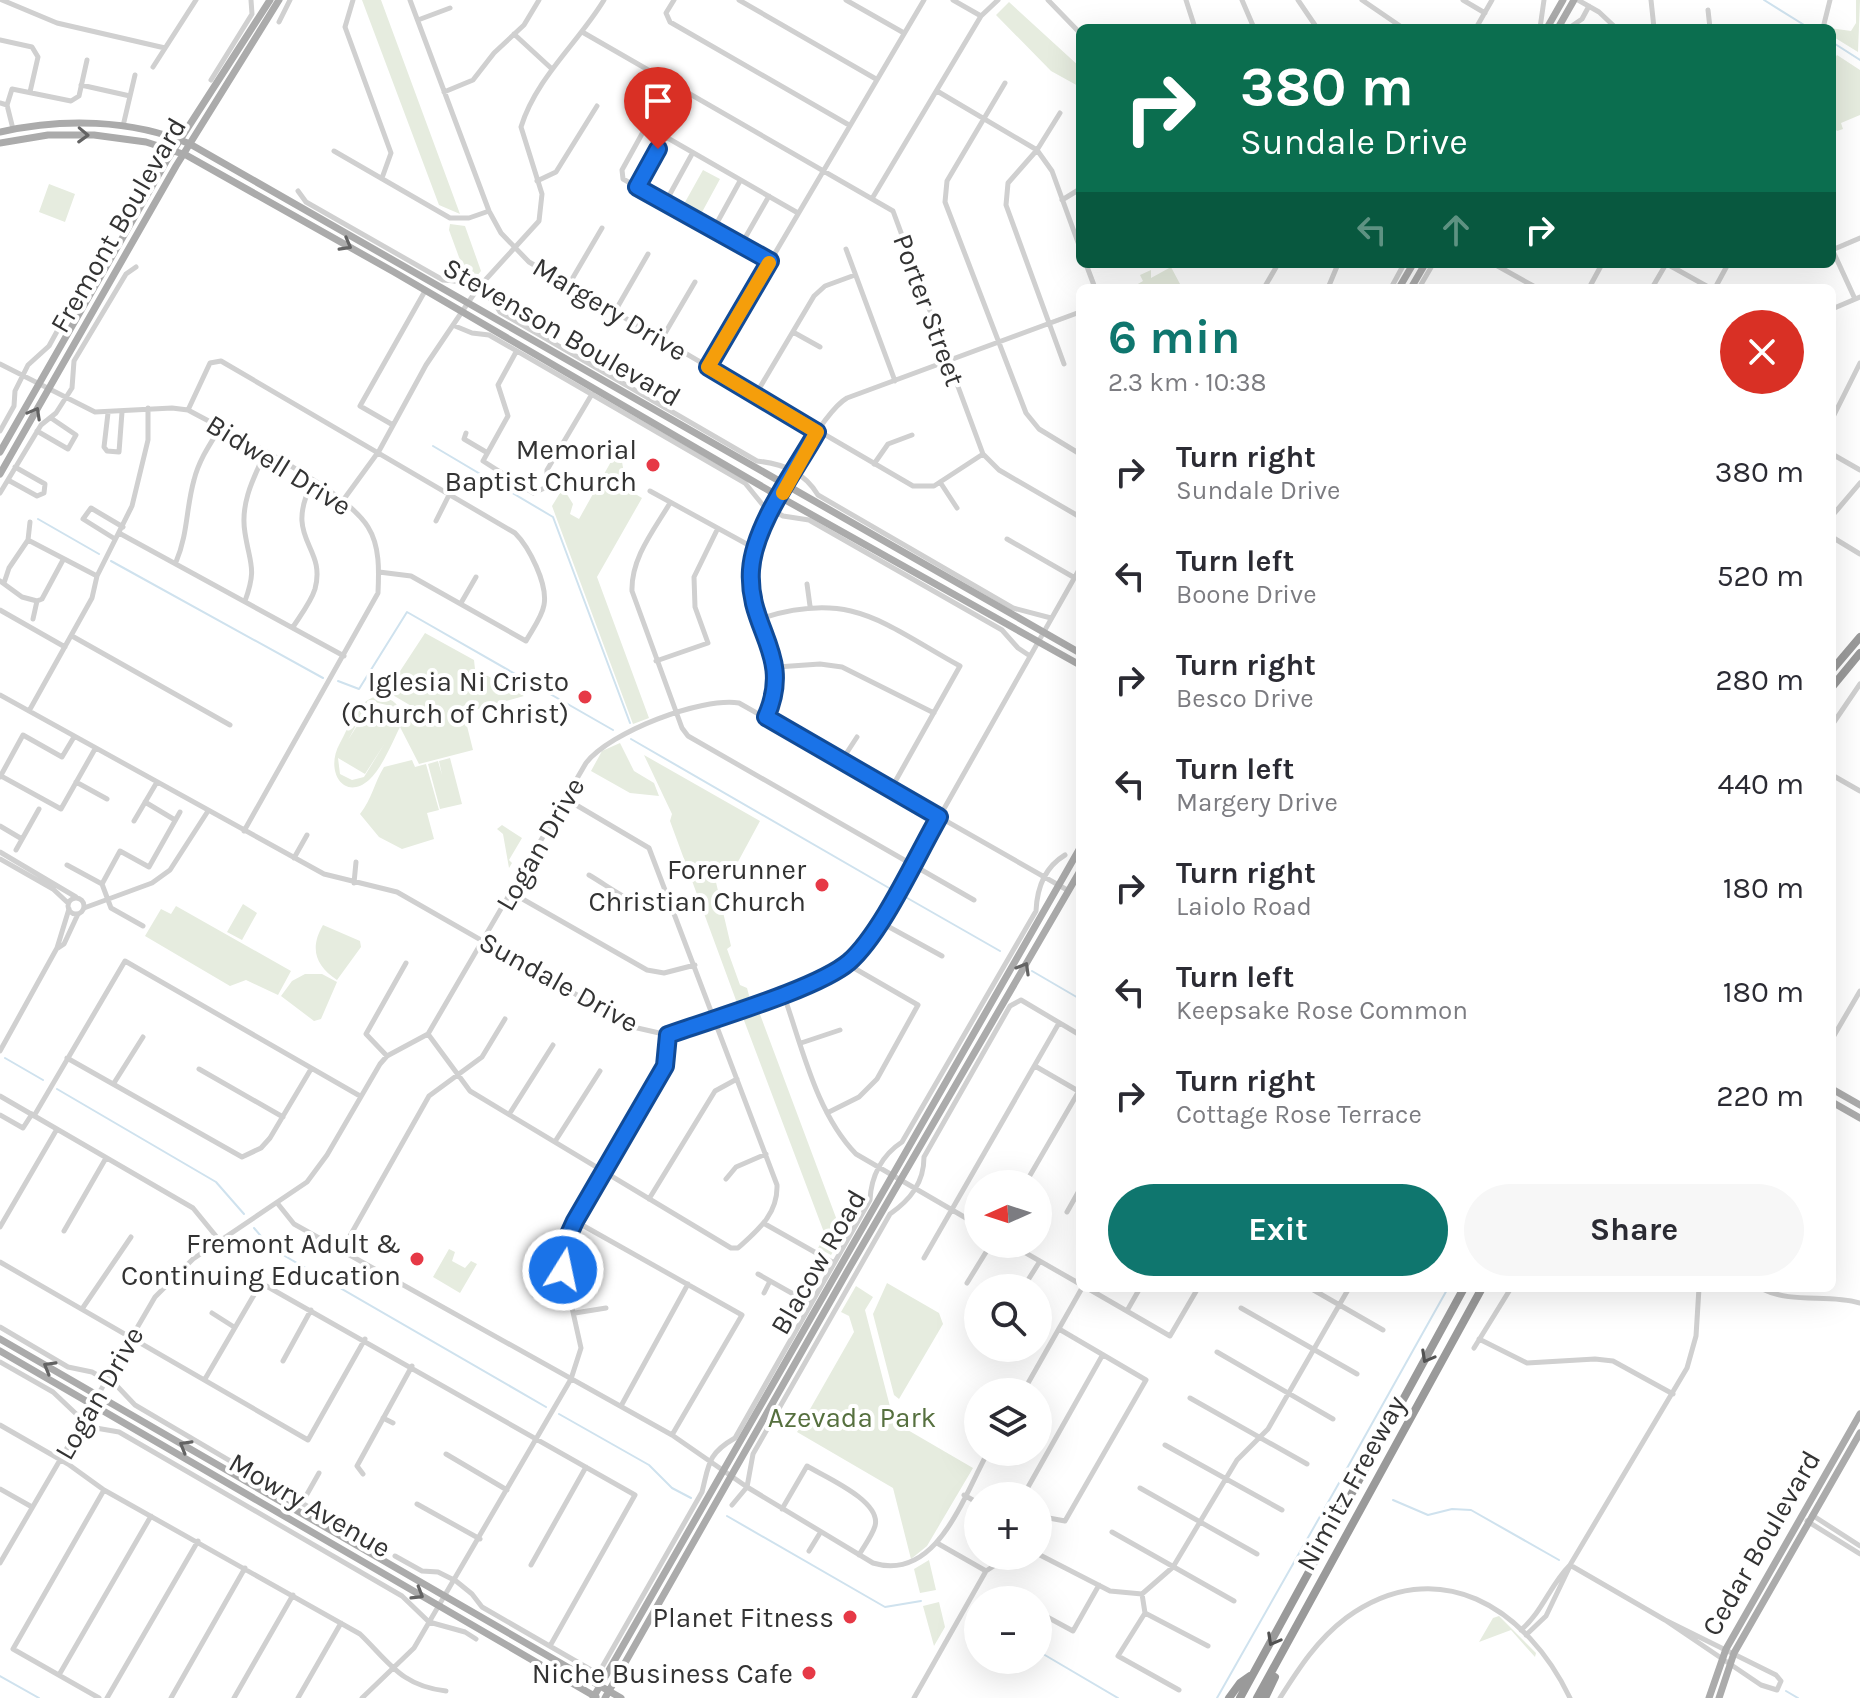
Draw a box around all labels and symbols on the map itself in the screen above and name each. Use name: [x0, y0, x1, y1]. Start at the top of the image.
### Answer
pin: [624, 67, 692, 149]
street label: Fremont Boulevard: [43, 112, 193, 338]
one-way arrow: [77, 126, 90, 143]
street label: Porter Street: [886, 229, 972, 391]
one-way arrow: [338, 235, 352, 250]
street label: Margery Drive: [527, 250, 693, 368]
street label: Stevenson Boulevard: [437, 251, 687, 413]
one-way arrow: [25, 407, 40, 421]
street label: Bidwell Drive: [200, 407, 358, 523]
place label: Memorial Baptist Church: [445, 433, 637, 498]
marker: Memorial Baptist Church: [644, 456, 662, 474]
place label: Iglesia Ni Cristo (Church of Christ): [341, 665, 569, 730]
marker: Iglesia Ni Cristo (Church of Christ): [576, 688, 594, 706]
street label: Logan Drive: [489, 771, 591, 917]
place label: Forerunner Christian Church: [588, 853, 807, 918]
marker: Forerunner Christian Church: [813, 876, 831, 894]
street label: Sundale Drive: [474, 925, 644, 1039]
one-way arrow: [1014, 962, 1030, 977]
north arrow: [964, 1170, 1052, 1258]
street label: Blacow Road: [763, 1184, 873, 1340]
place label: Fremont Adult & Continuing Education: [121, 1227, 401, 1292]
position arrow: [521, 1228, 605, 1312]
marker: Fremont Adult & Continuing Education: [408, 1250, 426, 1268]
street label: Logan Drive: [48, 1320, 150, 1466]
one-way arrow: [1421, 1348, 1436, 1363]
one-way arrow: [43, 1361, 57, 1377]
street label: Nimitz Freeway: [1289, 1390, 1413, 1576]
park label: Azevada Park: [768, 1401, 936, 1434]
one-way arrow: [179, 1440, 194, 1456]
street label: Mowry Avenue: [223, 1445, 397, 1565]
street label: Cedar Boulevard: [1695, 1445, 1827, 1641]
one-way arrow: [409, 1584, 424, 1600]
place label: Planet Fitness: [653, 1601, 834, 1634]
marker: Planet Fitness: [841, 1608, 859, 1626]
one-way arrow: [1267, 1631, 1282, 1646]
place label: Niche Business Cafe: [532, 1657, 793, 1690]
marker: Niche Business Cafe: [800, 1664, 818, 1682]

